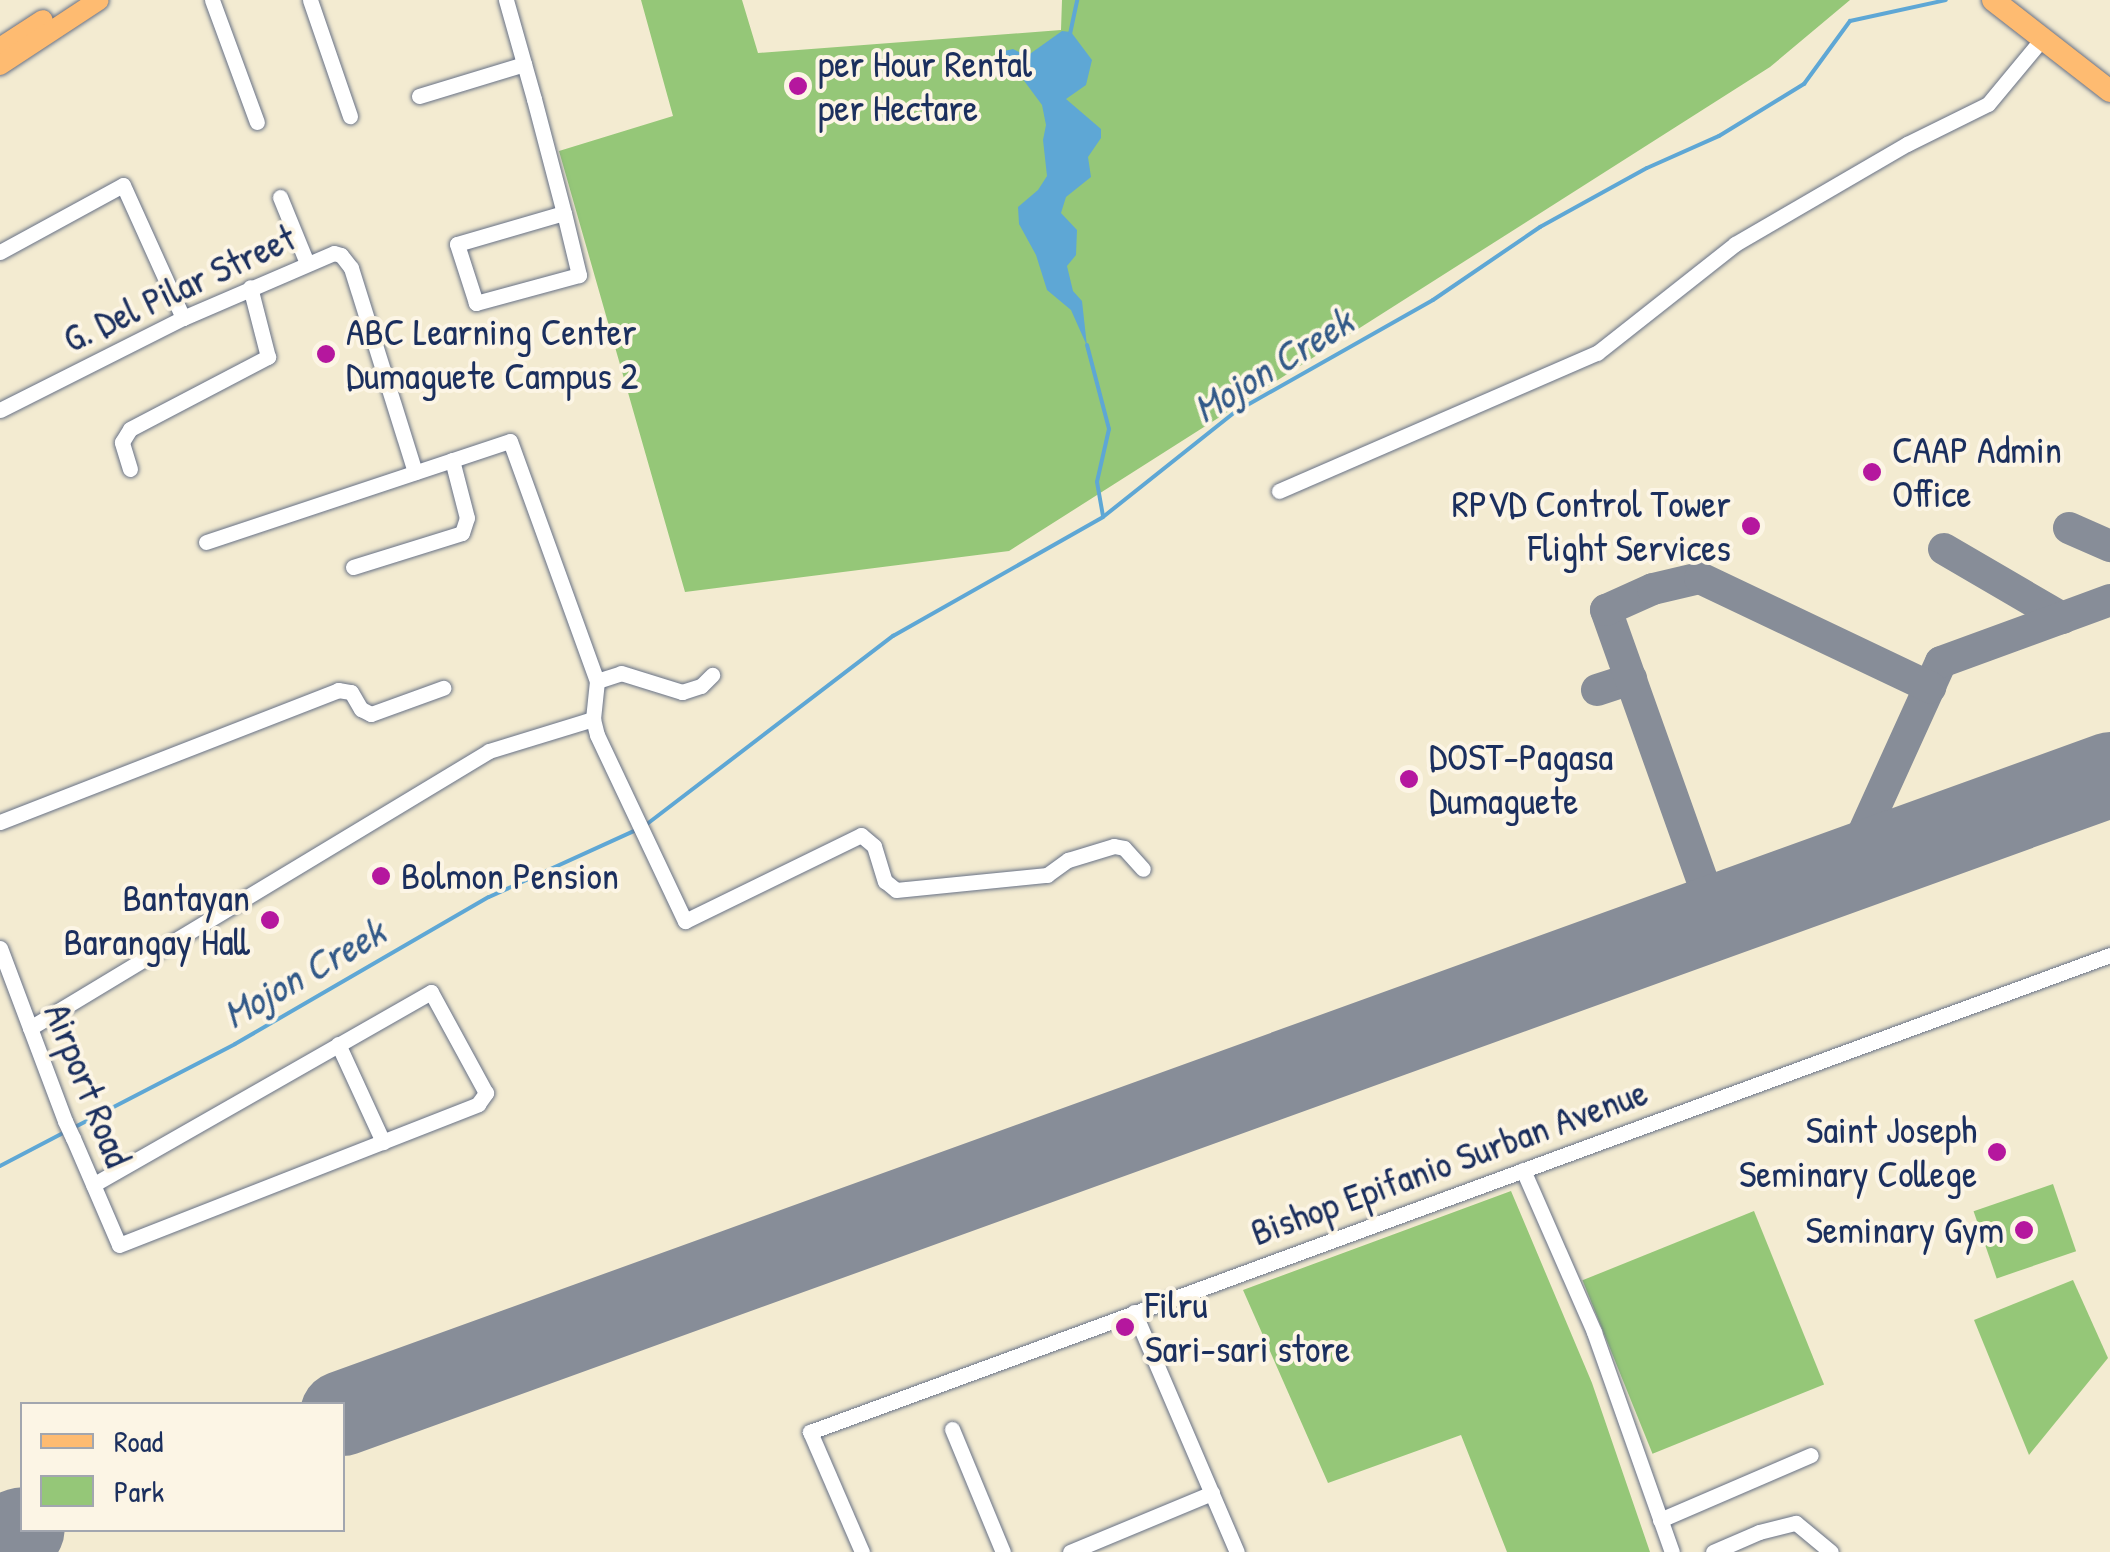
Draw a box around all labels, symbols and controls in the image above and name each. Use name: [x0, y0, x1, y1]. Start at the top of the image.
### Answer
place label: per Hour Rental per Hectare: [818, 41, 1032, 130]
marker: per Hour Rental per Hectare: [787, 75, 809, 97]
street label: G. Del Pilar Street: [56, 214, 302, 362]
water label: Mojon Creek: [1184, 296, 1360, 432]
place label: ABC Learning Center Dumaguete Campus 2: [346, 309, 638, 398]
marker: ABC Learning Center Dumaguete Campus 2: [315, 343, 337, 365]
place label: CAAP Admin Office: [1892, 427, 2062, 516]
marker: CAAP Admin Office: [1861, 461, 1883, 483]
place label: RPVD Control Tower Flight Services: [1452, 481, 1731, 570]
marker: RPVD Control Tower Flight Services: [1740, 515, 1762, 537]
place label: DOST-Pagasa Dumaguete: [1429, 734, 1613, 824]
marker: DOST-Pagasa Dumaguete: [1398, 768, 1420, 790]
place label: Bolmon Pension: [401, 853, 619, 899]
marker: Bolmon Pension: [370, 865, 392, 887]
place label: Bantayan Barangay Hall: [63, 875, 250, 964]
water label: Mojon Creek: [214, 907, 392, 1037]
marker: Bantayan Barangay Hall: [259, 909, 281, 931]
street label: Airport Road: [35, 997, 141, 1173]
street label: Bishop Epifanio Surban Avenue: [1245, 1069, 1653, 1255]
place label: Saint Joseph Seminary College: [1739, 1107, 1977, 1196]
marker: Saint Joseph Seminary College: [1986, 1141, 2008, 1163]
place label: Seminary Gym: [1805, 1207, 2004, 1253]
marker: Seminary Gym: [2013, 1219, 2035, 1241]
place label: Filru Sari-sari store: [1145, 1282, 1350, 1372]
marker: Filru Sari-sari store: [1114, 1316, 1136, 1338]
legend: [20, 1402, 345, 1532]
text: Road: [114, 1421, 163, 1461]
text: Park: [114, 1471, 164, 1511]

